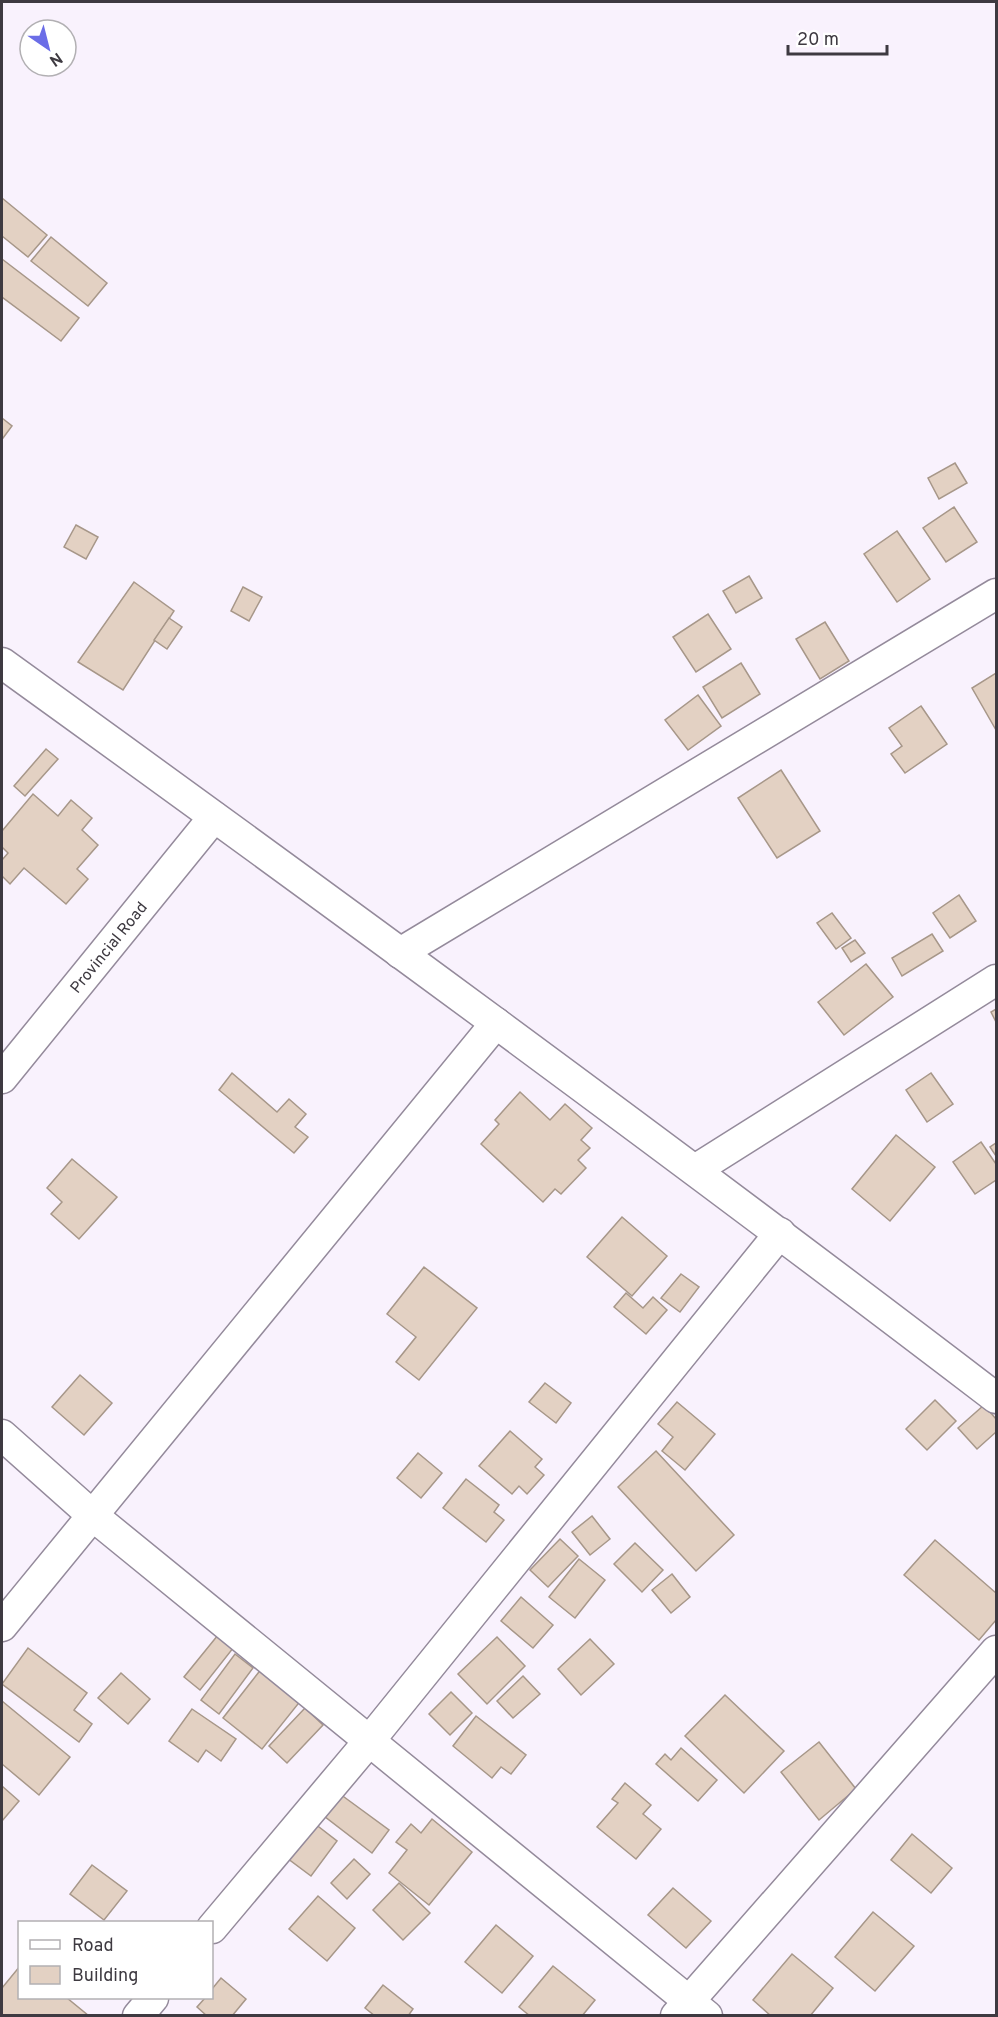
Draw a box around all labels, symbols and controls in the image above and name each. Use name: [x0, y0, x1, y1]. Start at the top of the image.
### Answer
north arrow: [18, 18, 78, 78]
scale bar: [788, 18, 887, 56]
text: 20 m: [797, 29, 839, 52]
text: N: [45, 47, 66, 70]
street label: Provincial Road: [67, 899, 152, 998]
legend: [18, 1921, 213, 1999]
text: Road: [72, 1935, 114, 1958]
text: Building: [72, 1965, 138, 1988]

